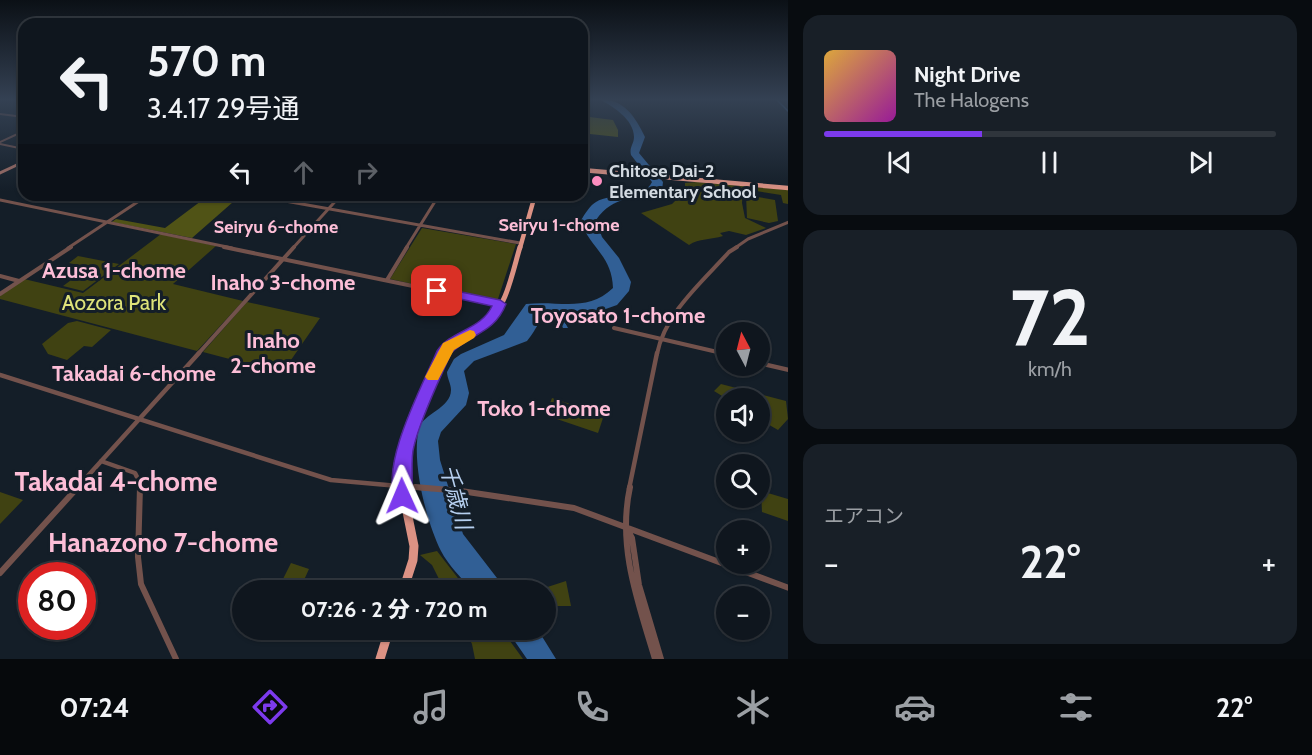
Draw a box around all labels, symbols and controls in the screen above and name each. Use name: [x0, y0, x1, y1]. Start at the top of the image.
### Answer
text: 570 m: [147, 35, 266, 87]
icon: left: [48, 42, 126, 120]
text: Night Drive: [914, 61, 1020, 88]
text: The Halogens: [914, 88, 1029, 112]
text: 3.4.17 29号通: [147, 92, 300, 125]
icon: previous: [883, 146, 916, 179]
icon: pause: [1033, 146, 1066, 179]
icon: next: [1184, 146, 1217, 179]
icon: left: [224, 156, 257, 189]
icon: ahead: [287, 156, 320, 189]
icon: right: [350, 156, 383, 189]
place label: Chitose Dai-2 Elementary School: [609, 160, 757, 203]
marker: Chitose Dai-2 Elementary School: [590, 174, 604, 188]
district label: Seiryu 1-chome: [498, 214, 620, 236]
district label: Seiryu 6-chome: [214, 216, 338, 238]
district label: Azusa 1-chome: [42, 257, 186, 284]
pin: [411, 265, 462, 316]
district label: Inaho 3-chome: [211, 269, 355, 296]
text: 72: [1009, 270, 1091, 365]
icon: arrive: [420, 274, 453, 307]
park label: Aozora Park: [62, 290, 167, 315]
district label: Toyosato 1-chome: [531, 302, 705, 329]
north arrow: [716, 322, 770, 376]
map controls: [716, 322, 770, 640]
district label: Inaho 2-chome: [230, 327, 316, 379]
text: km/h: [1028, 357, 1072, 381]
district label: Takadai 6-chome: [52, 360, 216, 387]
button: sound: [716, 388, 770, 442]
district label: Toko 1-chome: [477, 395, 611, 422]
button: search: [716, 454, 770, 508]
water label: 千歳川: [434, 462, 478, 534]
position arrow: [370, 464, 434, 528]
district label: Takadai 4-chome: [15, 465, 217, 498]
text: エアコン: [824, 504, 904, 528]
button: +: [716, 520, 770, 574]
district label: Hanazono 7-chome: [48, 526, 278, 559]
text: 22°: [1020, 535, 1080, 589]
text: −: [824, 543, 839, 583]
text: +: [1261, 543, 1276, 583]
speed limit sign: 80: [18, 562, 96, 640]
button: −: [716, 586, 770, 640]
text: 07:26 · 2 分 · 720 m: [301, 596, 487, 623]
icon: directions: [249, 686, 291, 728]
icon: music: [410, 686, 452, 728]
icon: phone: [571, 686, 613, 728]
icon: climate: [732, 686, 774, 728]
icon: car: [894, 686, 936, 728]
icon: filters: [1055, 686, 1097, 728]
text: 07:24: [60, 691, 129, 724]
text: 22°: [1216, 691, 1252, 724]

